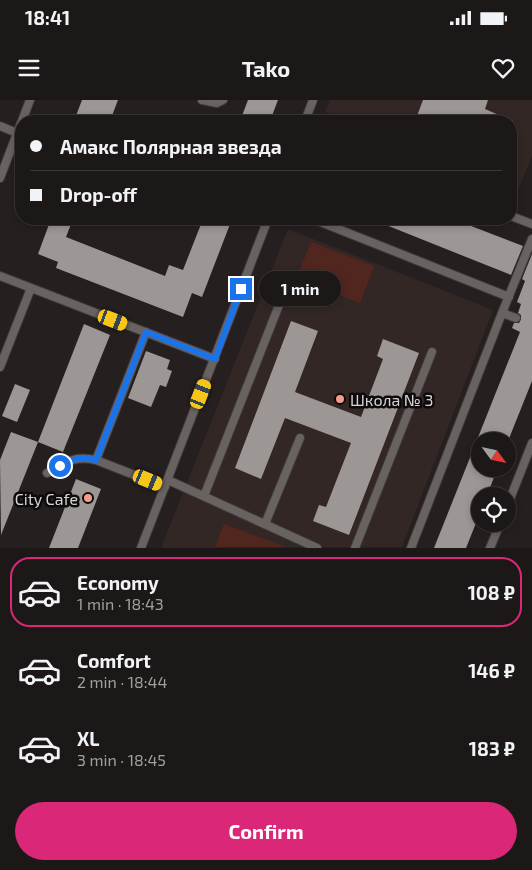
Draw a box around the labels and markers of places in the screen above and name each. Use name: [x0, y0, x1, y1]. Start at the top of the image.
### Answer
place label: Школа № 3: [350, 390, 433, 409]
marker: Школа № 3: [334, 393, 346, 405]
place label: City Cafe: [15, 489, 78, 508]
marker: City Cafe: [82, 492, 94, 504]

